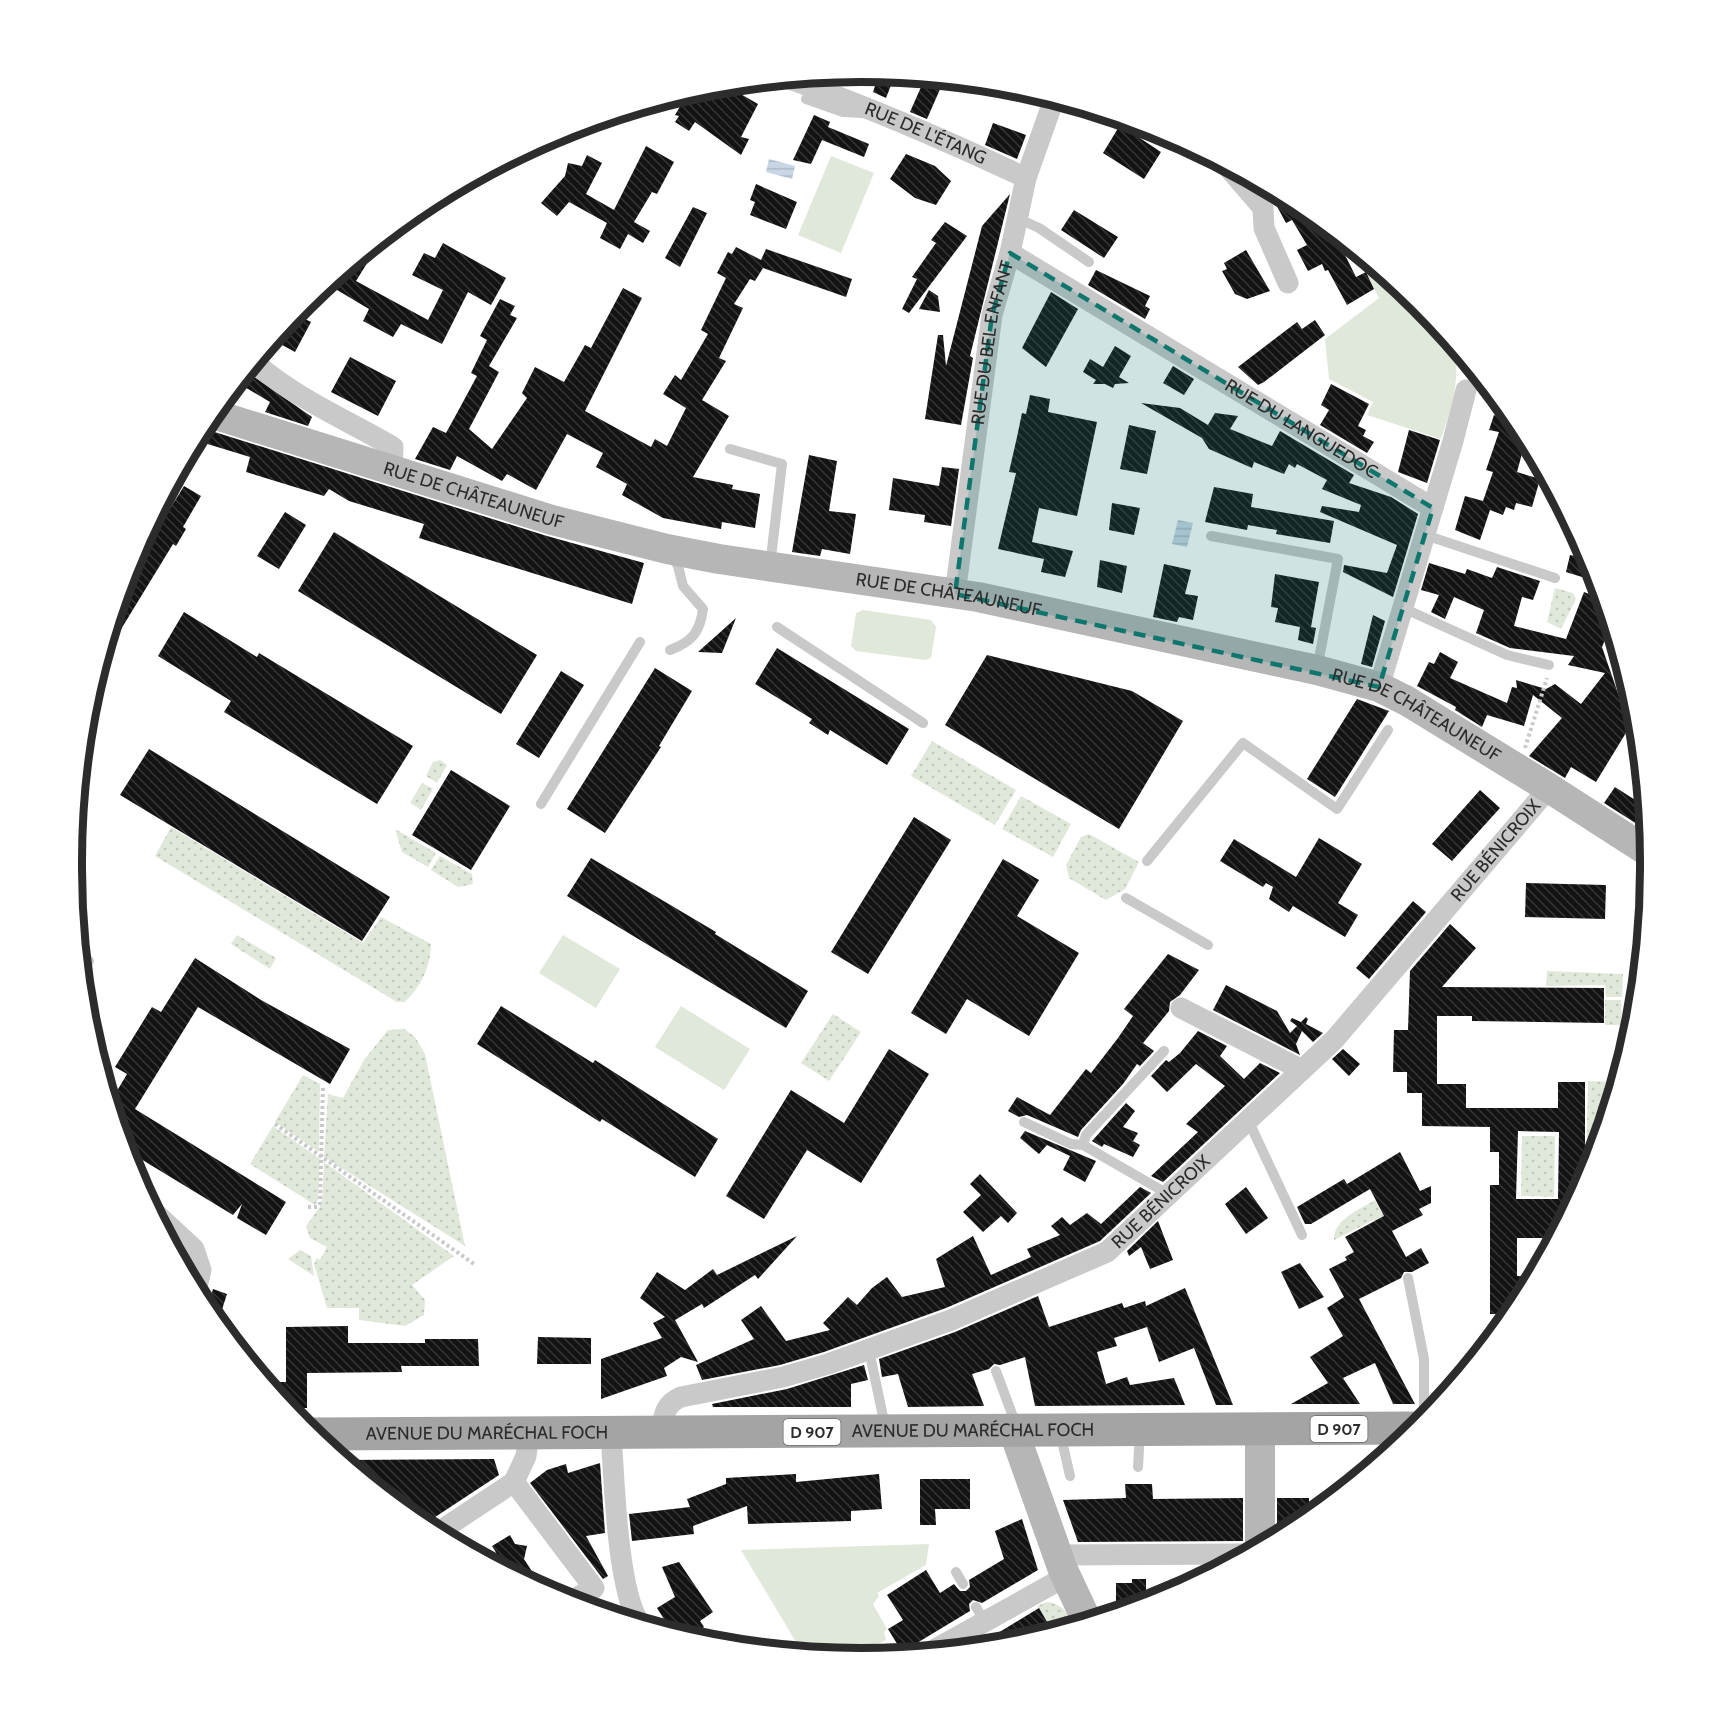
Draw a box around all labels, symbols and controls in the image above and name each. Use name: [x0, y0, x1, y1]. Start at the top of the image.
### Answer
street label: RUE DE L'ÉTANG: [862, 97, 990, 169]
street label: RUE DU BEL ENFANT: [967, 258, 1018, 426]
street label: RUE DU LANGUEDOC: [1221, 374, 1381, 483]
street label: RUE DE CHÂTEAUNEUF: [381, 457, 567, 534]
street label: RUE DE CHÂTEAUNEUF: [854, 568, 1044, 621]
street label: RUE DE CHÂTEAUNEUF: [1329, 664, 1505, 767]
street label: RUE BÉNICROIX: [1446, 795, 1545, 906]
street label: RUE BÉNICROIX: [1107, 1150, 1215, 1253]
road number: D 907: [1310, 1416, 1368, 1442]
road number: D 907: [784, 1419, 840, 1445]
street label: AVENUE DU MARÉCHAL FOCH: [852, 1419, 1094, 1442]
street label: AVENUE DU MARÉCHAL FOCH: [366, 1421, 608, 1445]

